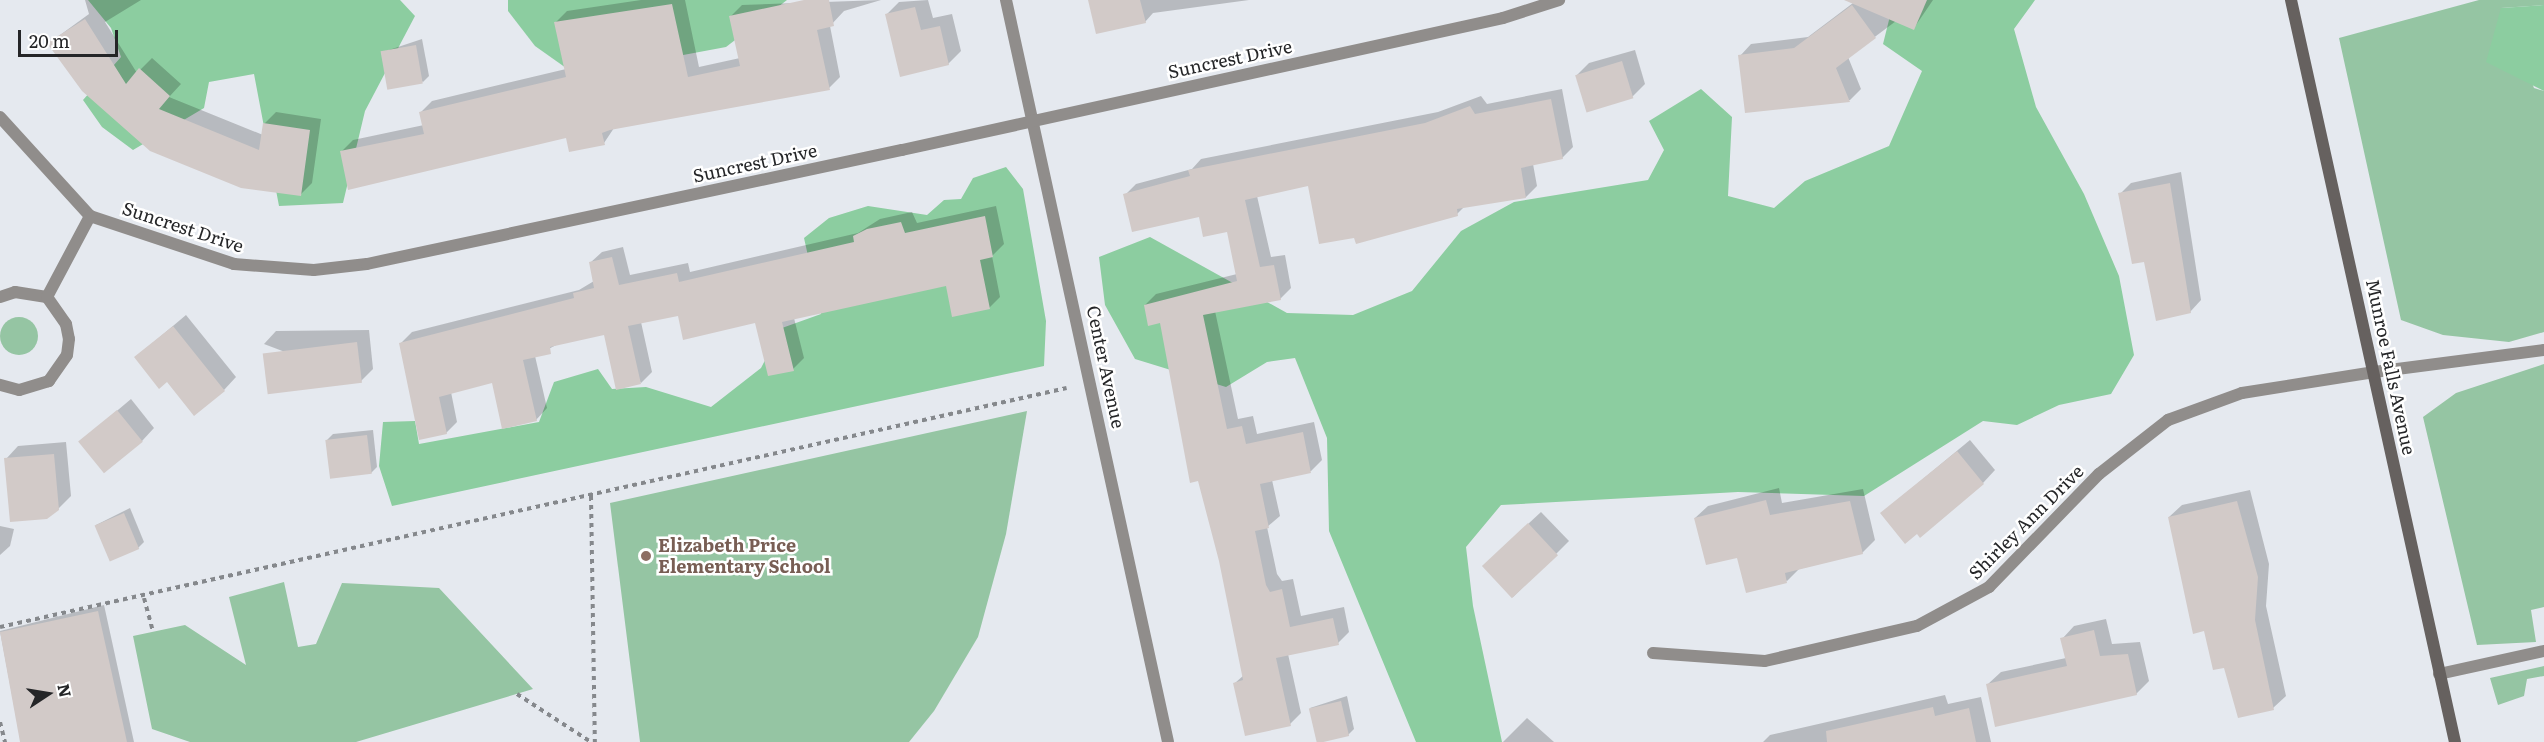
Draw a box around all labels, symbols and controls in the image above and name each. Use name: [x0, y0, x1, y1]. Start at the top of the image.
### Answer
scale bar: [21, 18, 122, 56]
text: 20 m: [29, 27, 70, 54]
street label: Suncrest Drive: [1166, 35, 1294, 83]
street label: Suncrest Drive: [691, 139, 819, 187]
street label: Suncrest Drive: [120, 197, 246, 257]
street label: Munroe Falls Avenue: [2362, 277, 2420, 457]
street label: Center Avenue: [1082, 304, 1130, 430]
street label: Shirley Ann Drive: [1964, 460, 2088, 584]
place label: Elizabeth Price Elementary School: [658, 535, 830, 578]
marker: Elizabeth Price Elementary School: [639, 549, 653, 563]
north arrow: [18, 664, 78, 724]
text: N: [52, 681, 79, 699]

